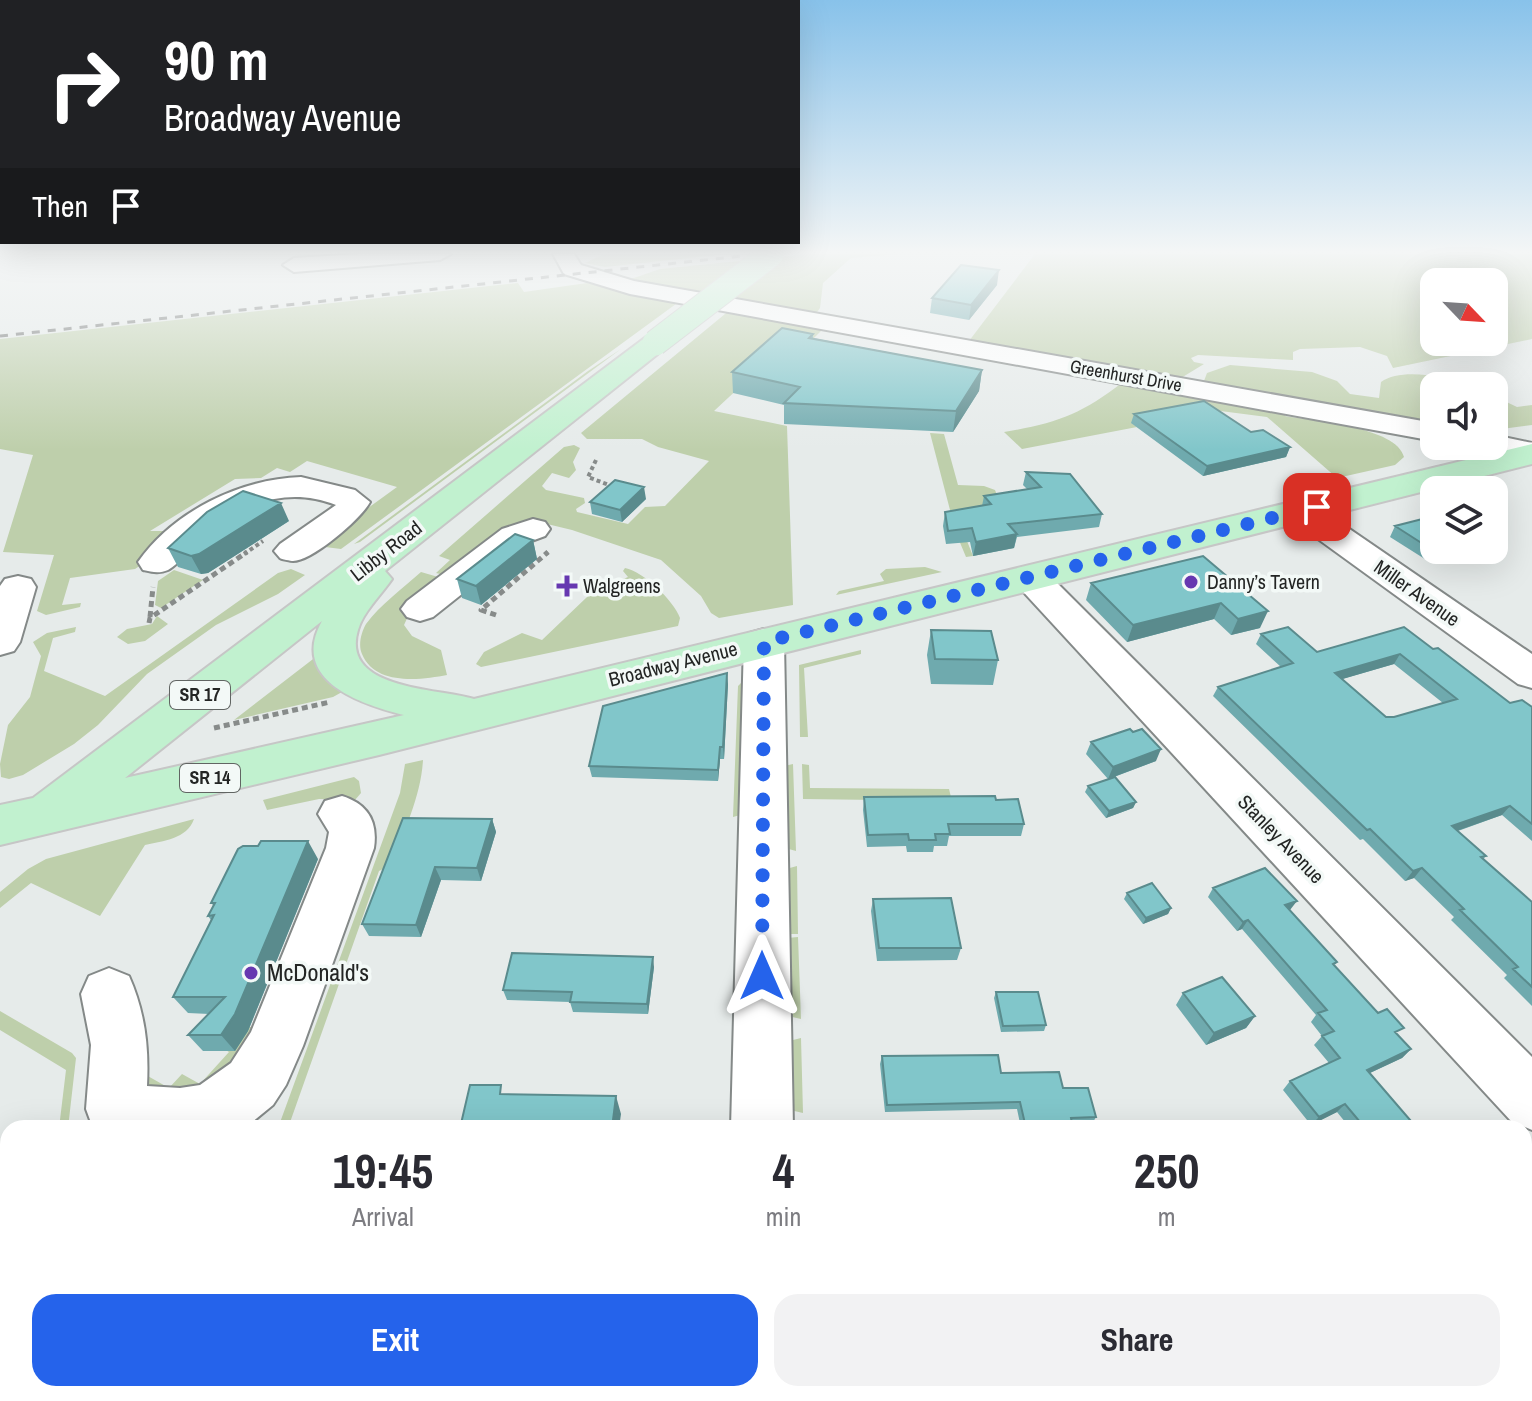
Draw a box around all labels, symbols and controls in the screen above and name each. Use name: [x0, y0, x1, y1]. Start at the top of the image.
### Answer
text: 90 m: [164, 22, 269, 97]
icon: right: [32, 32, 136, 136]
text: Broadway Avenue: [164, 94, 401, 142]
icon: arrive: [104, 184, 148, 228]
text: Then: [32, 186, 88, 226]
north arrow: [1420, 268, 1508, 356]
map controls: [1420, 268, 1508, 564]
street label: Greenhurst Drive: [1068, 353, 1184, 398]
button: sound: [1420, 372, 1508, 460]
pin: [1283, 473, 1351, 541]
button: layers: [1420, 476, 1508, 564]
icon: arrive: [1295, 485, 1339, 529]
street label: Libby Road: [344, 514, 427, 587]
street label: Miller Avenue: [1369, 553, 1466, 632]
place label: Danny’s Tavern: [1207, 568, 1320, 595]
place label: Walgreens: [583, 572, 661, 599]
marker: Danny’s Tavern: [1182, 573, 1200, 591]
marker: Walgreens: [558, 577, 576, 595]
street label: Broadway Avenue: [606, 634, 740, 693]
road number: SR 17: [170, 681, 230, 709]
road number: SR 14: [180, 764, 240, 792]
street label: Stanley Avenue: [1232, 788, 1331, 889]
position arrow: [720, 934, 804, 1018]
place label: McDonald's: [267, 956, 369, 988]
marker: McDonald's: [242, 964, 260, 982]
text: 19:45: [333, 1138, 433, 1203]
text: 4: [773, 1138, 794, 1203]
text: 250: [1134, 1138, 1199, 1203]
text: Arrival: [352, 1199, 414, 1234]
text: min: [766, 1199, 801, 1234]
text: m: [1158, 1199, 1176, 1234]
button: Exit: [32, 1294, 758, 1386]
button: Share: [774, 1294, 1500, 1386]

